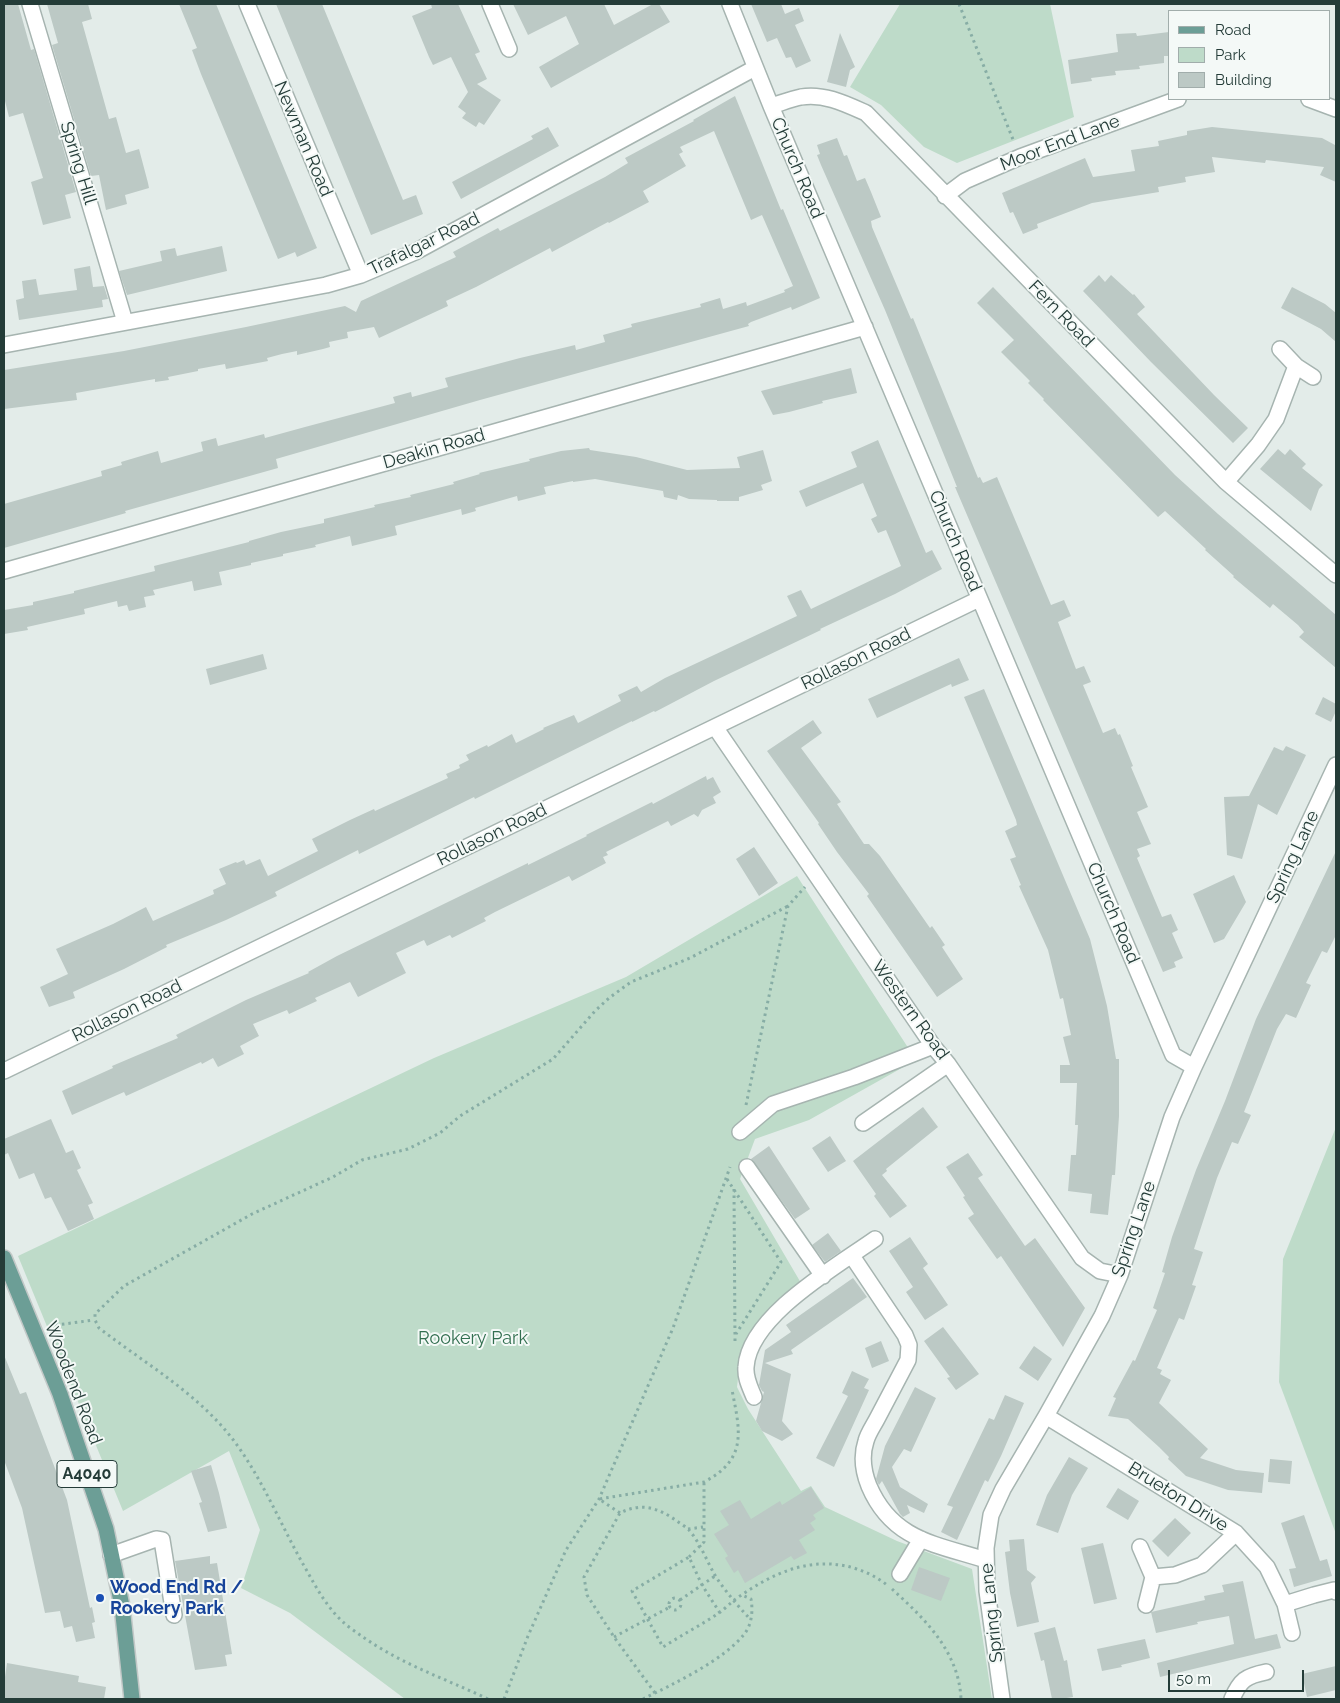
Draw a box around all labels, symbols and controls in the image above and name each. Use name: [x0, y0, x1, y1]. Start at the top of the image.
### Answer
legend: [1168, 10, 1330, 100]
text: Road: [1215, 21, 1251, 39]
text: Park: [1215, 46, 1246, 64]
text: Building: [1215, 71, 1272, 89]
street label: Newman Road: [269, 78, 337, 200]
street label: Moor End Lane: [997, 110, 1123, 176]
street label: Church Road: [766, 114, 828, 222]
street label: Spring Hill: [55, 119, 101, 207]
street label: Trafalgar Road: [365, 208, 483, 280]
street label: Fern Road: [1024, 276, 1098, 352]
street label: Deakin Road: [381, 424, 487, 474]
street label: Church Road: [924, 487, 986, 595]
street label: Rollason Road: [798, 623, 914, 695]
street label: Rollason Road: [434, 799, 550, 871]
street label: Spring Lane: [1262, 807, 1324, 907]
street label: Church Road: [1082, 859, 1144, 967]
street label: Western Road: [867, 956, 953, 1064]
street label: Rollason Road: [69, 975, 185, 1047]
street label: Spring Lane: [1108, 1178, 1160, 1280]
street label: Woodend Road: [40, 1318, 106, 1448]
park label: Rookery Park: [418, 1328, 528, 1350]
street label: Brueton Drive: [1124, 1458, 1232, 1536]
road number: A4040: [57, 1460, 117, 1488]
street label: Spring Lane: [976, 1562, 1008, 1664]
place label: Wood End Rd / Rookery Park: [110, 1577, 243, 1620]
marker: Wood End Rd / Rookery Park: [94, 1592, 106, 1604]
scale bar: [1170, 1660, 1306, 1692]
text: 50 m: [1176, 1670, 1211, 1688]

